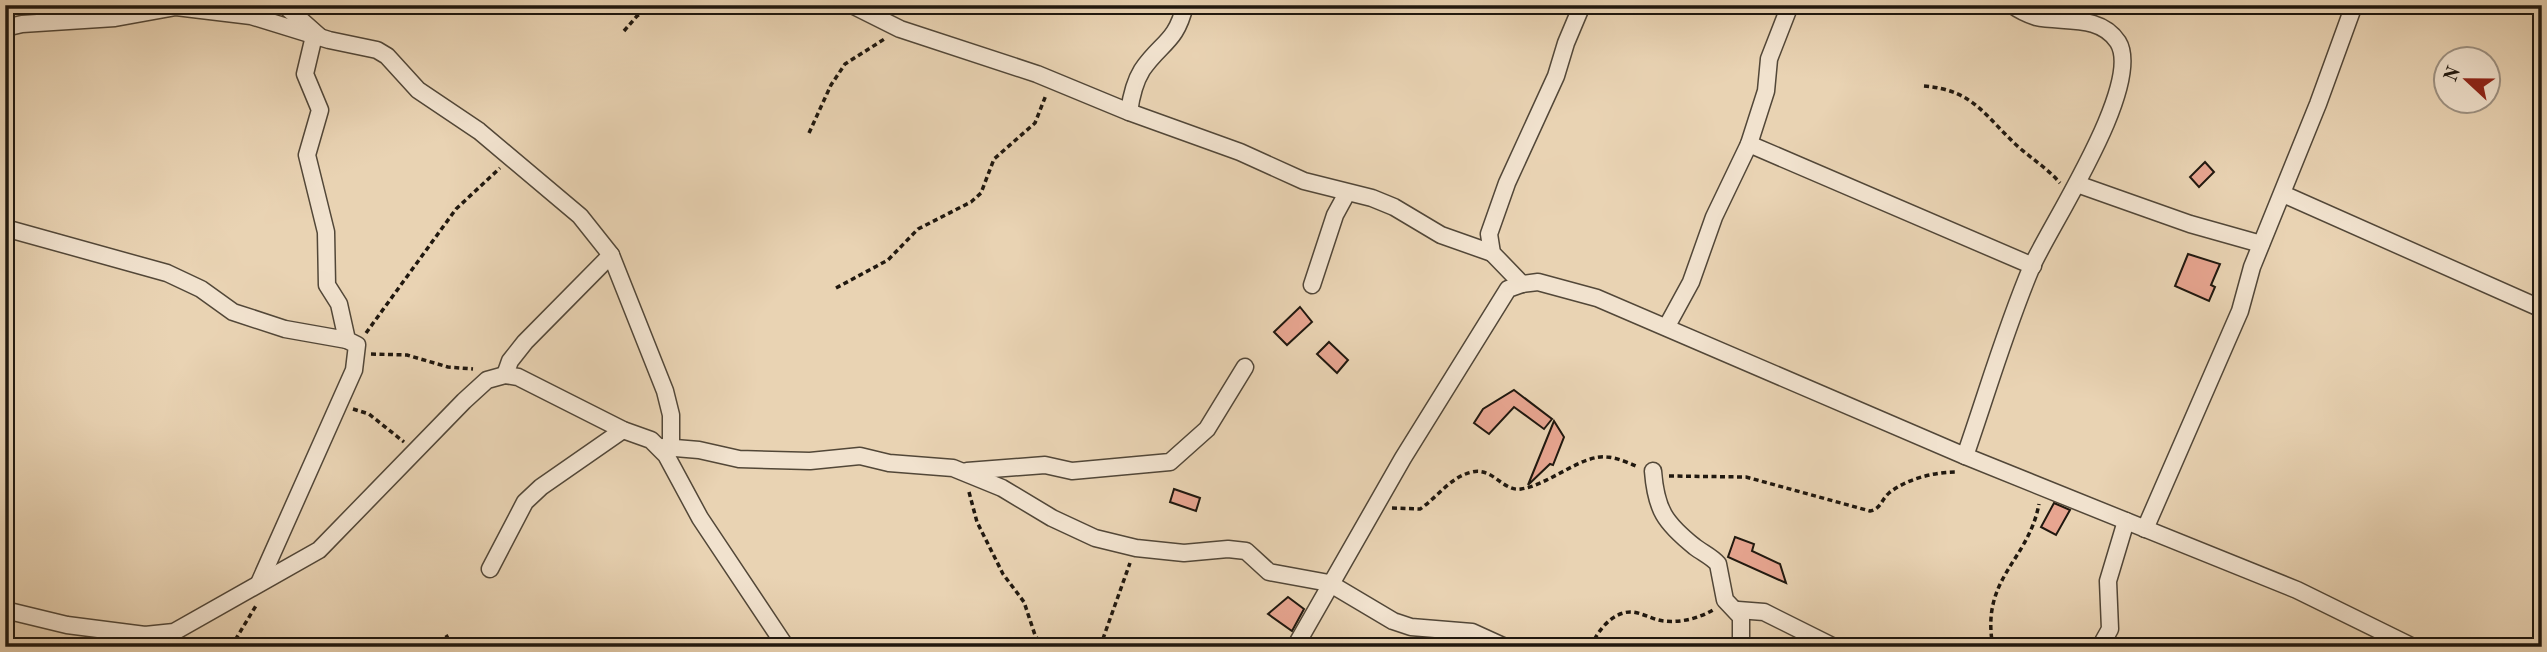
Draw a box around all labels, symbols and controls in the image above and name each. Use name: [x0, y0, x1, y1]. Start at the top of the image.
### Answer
north arrow: [2432, 46, 2502, 116]
text: N: [2442, 64, 2465, 85]

